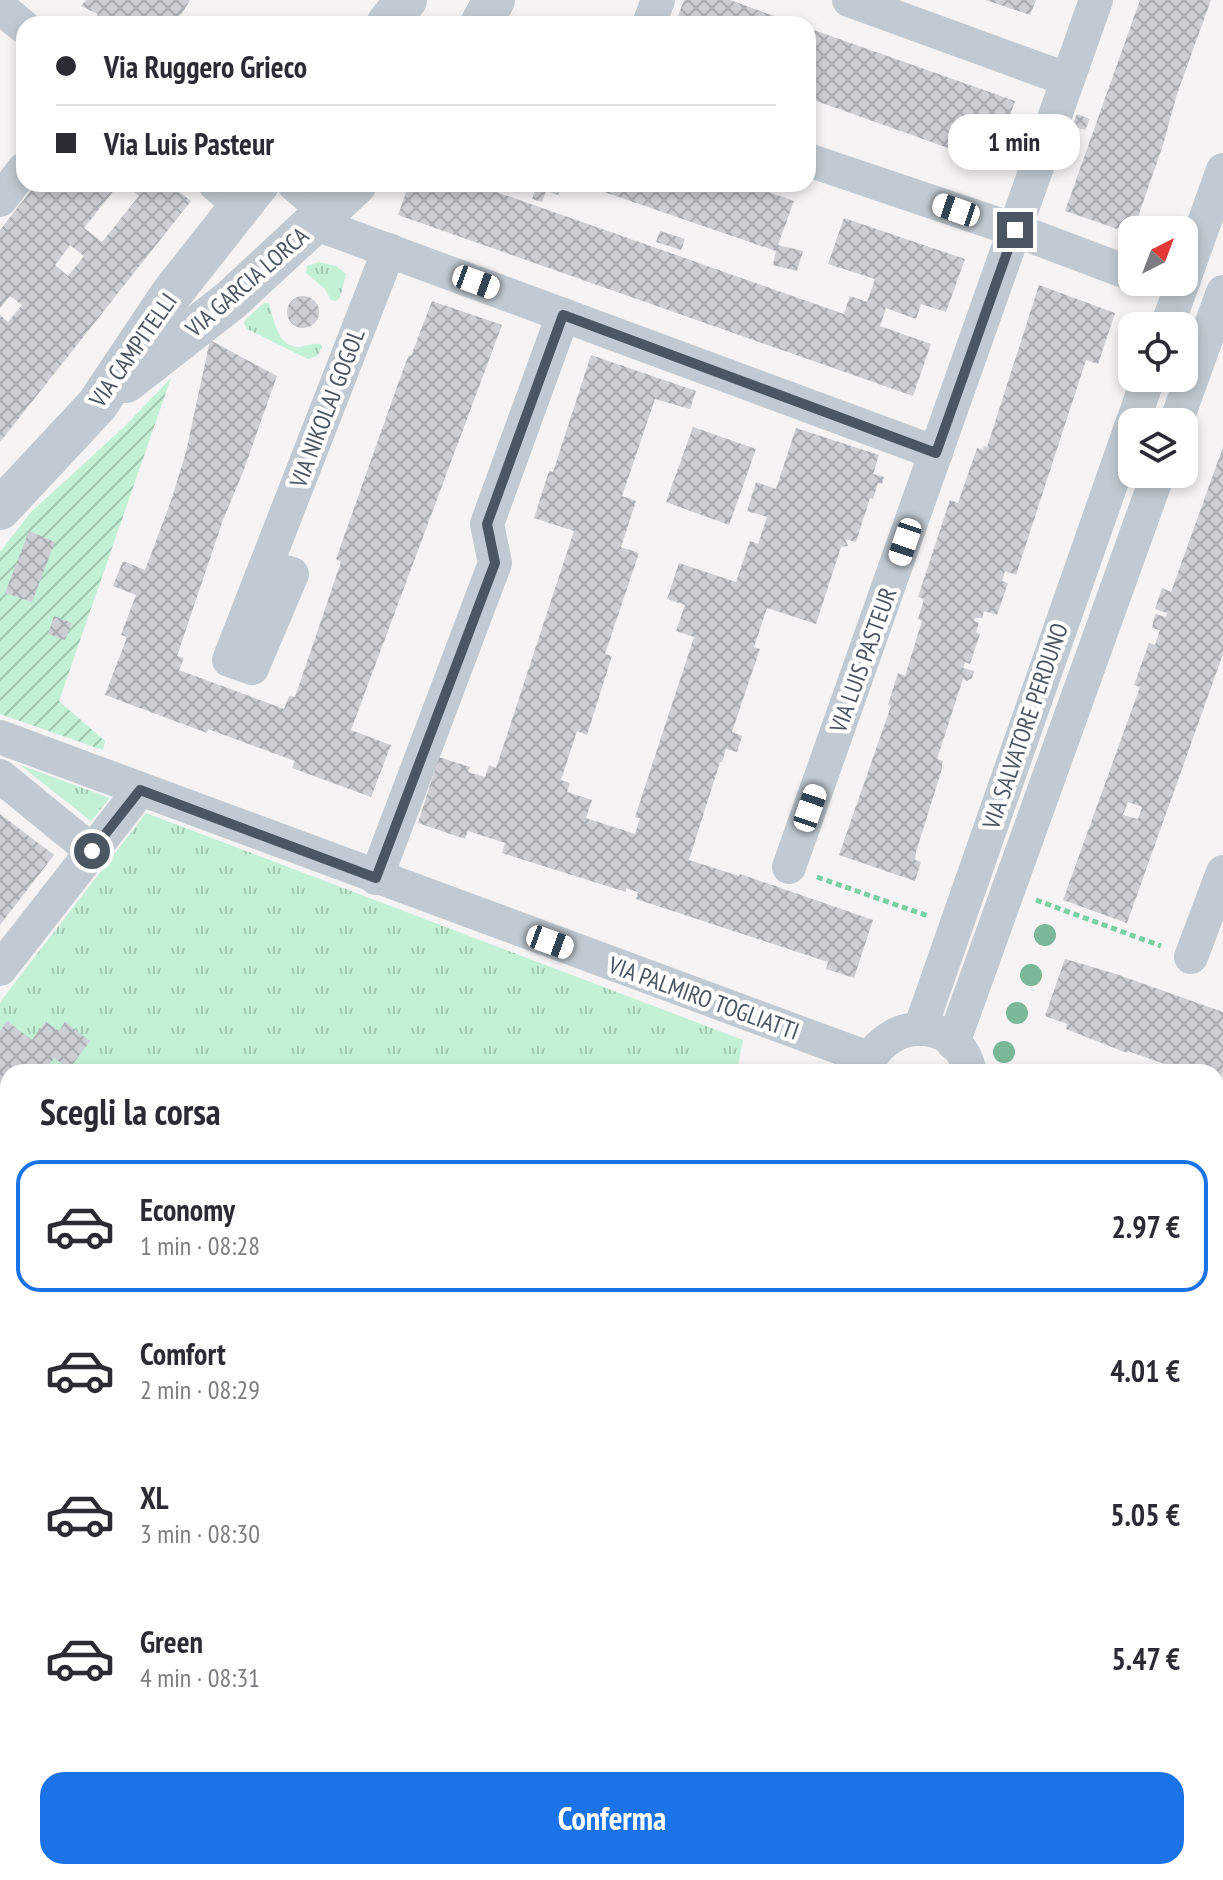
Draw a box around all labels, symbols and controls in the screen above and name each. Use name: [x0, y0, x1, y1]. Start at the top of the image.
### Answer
text: Via Ruggero Grieco: [104, 47, 307, 86]
callout: 1 min: [949, 114, 1081, 170]
text: Via Luis Pasteur: [104, 124, 274, 163]
text: 1 min: [988, 125, 1040, 158]
car: [929, 191, 983, 229]
route end: [997, 212, 1033, 248]
north arrow: [1118, 216, 1198, 296]
map controls: [1118, 216, 1198, 488]
street label: VIA GARCIA LORCA: [178, 220, 315, 345]
car: [449, 263, 503, 301]
street label: VIA CAMPITELLI: [82, 287, 184, 414]
button: locate: [1118, 312, 1198, 392]
street label: VIA NIKOLAJ GOGOL: [282, 324, 372, 493]
button: layers: [1118, 408, 1198, 488]
car: [886, 515, 924, 569]
street label: VIA LUIS PASTEUR: [822, 583, 904, 738]
street label: VIA SALVATORE PERDUNO: [975, 619, 1075, 834]
car: [791, 781, 829, 835]
route start: [74, 833, 110, 869]
car: [523, 923, 577, 961]
street label: VIA PALMIRO TOGLIATTI: [604, 949, 804, 1047]
text: Scegli la corsa: [40, 1088, 221, 1135]
icon: car: [44, 1190, 116, 1262]
text: Economy: [140, 1190, 235, 1229]
text: 2.97 €: [1111, 1207, 1180, 1246]
text: 1 min · 08:28: [140, 1229, 260, 1262]
icon: car: [44, 1334, 116, 1406]
text: Comfort: [140, 1334, 226, 1373]
text: 4.01 €: [1110, 1351, 1180, 1390]
text: 2 min · 08:29: [140, 1373, 260, 1406]
icon: car: [44, 1478, 116, 1550]
text: XL: [140, 1478, 169, 1517]
text: 5.05 €: [1110, 1495, 1180, 1534]
text: 3 min · 08:30: [140, 1517, 260, 1550]
icon: car: [44, 1622, 116, 1694]
text: Green: [140, 1622, 203, 1661]
text: 5.47 €: [1111, 1639, 1180, 1678]
text: 4 min · 08:31: [140, 1661, 260, 1694]
button: Conferma: [40, 1772, 1184, 1864]

